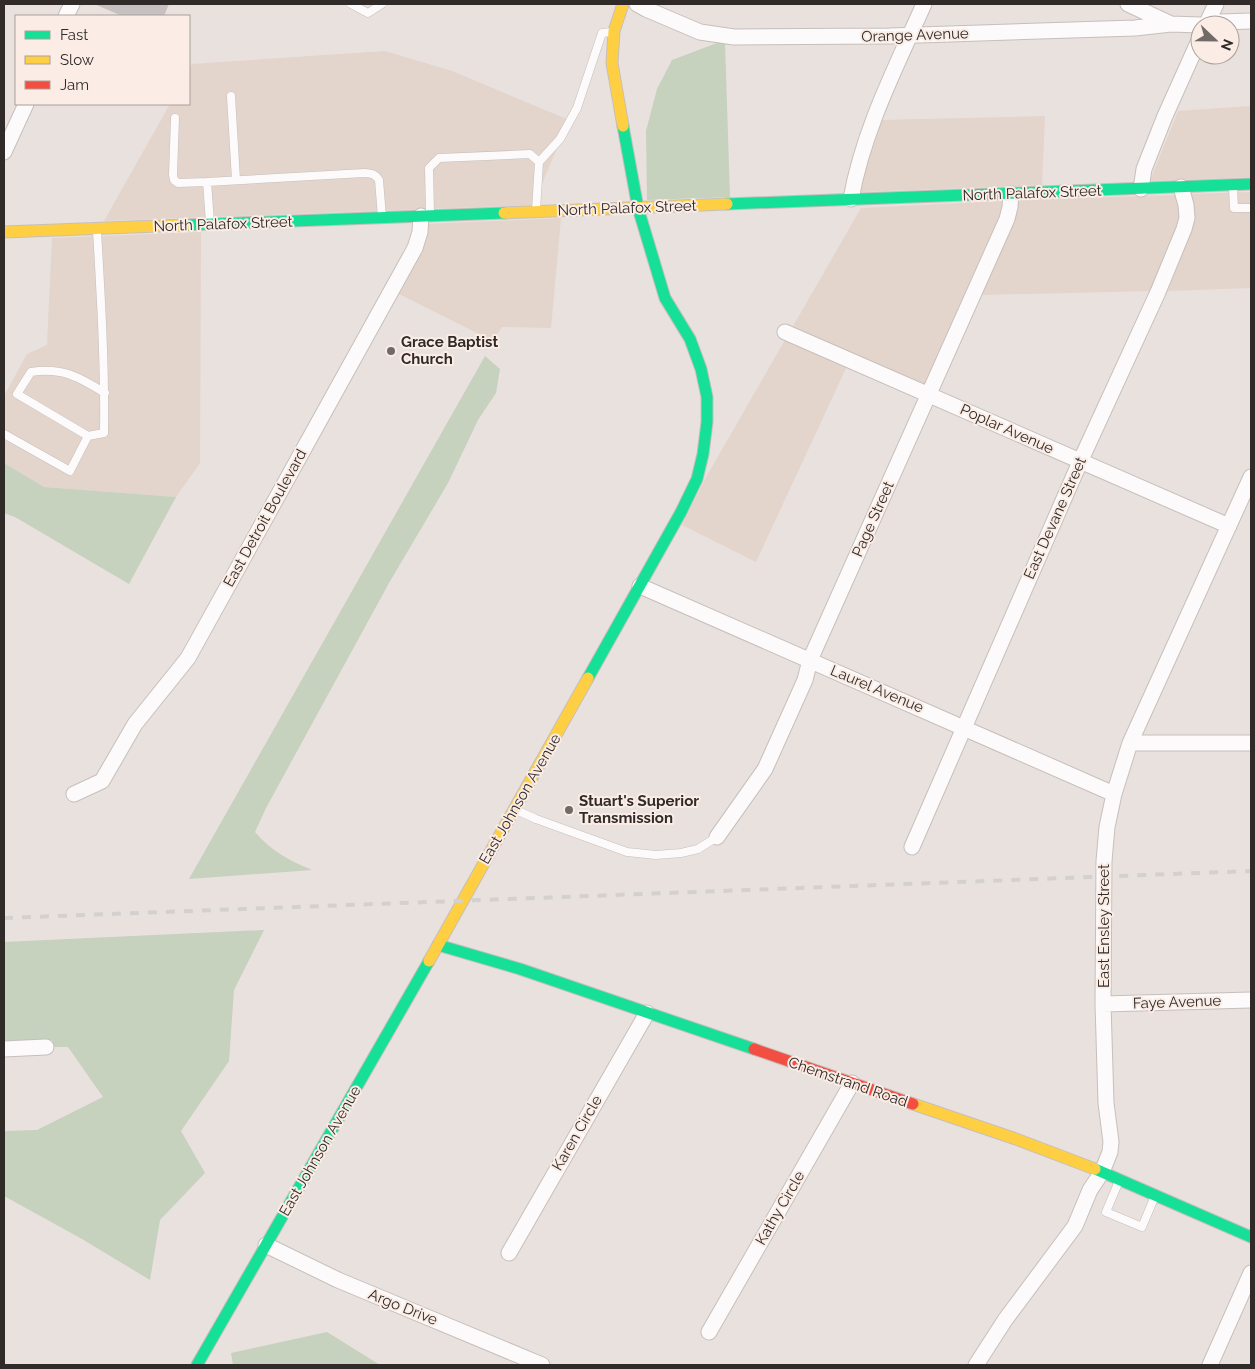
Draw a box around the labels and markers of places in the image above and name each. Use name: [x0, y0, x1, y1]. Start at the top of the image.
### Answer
place label: Grace Baptist Church: [401, 333, 498, 368]
marker: Grace Baptist Church: [385, 345, 397, 357]
place label: Stuart's Superior Transmission: [579, 792, 699, 827]
marker: Stuart's Superior Transmission: [563, 804, 575, 816]

